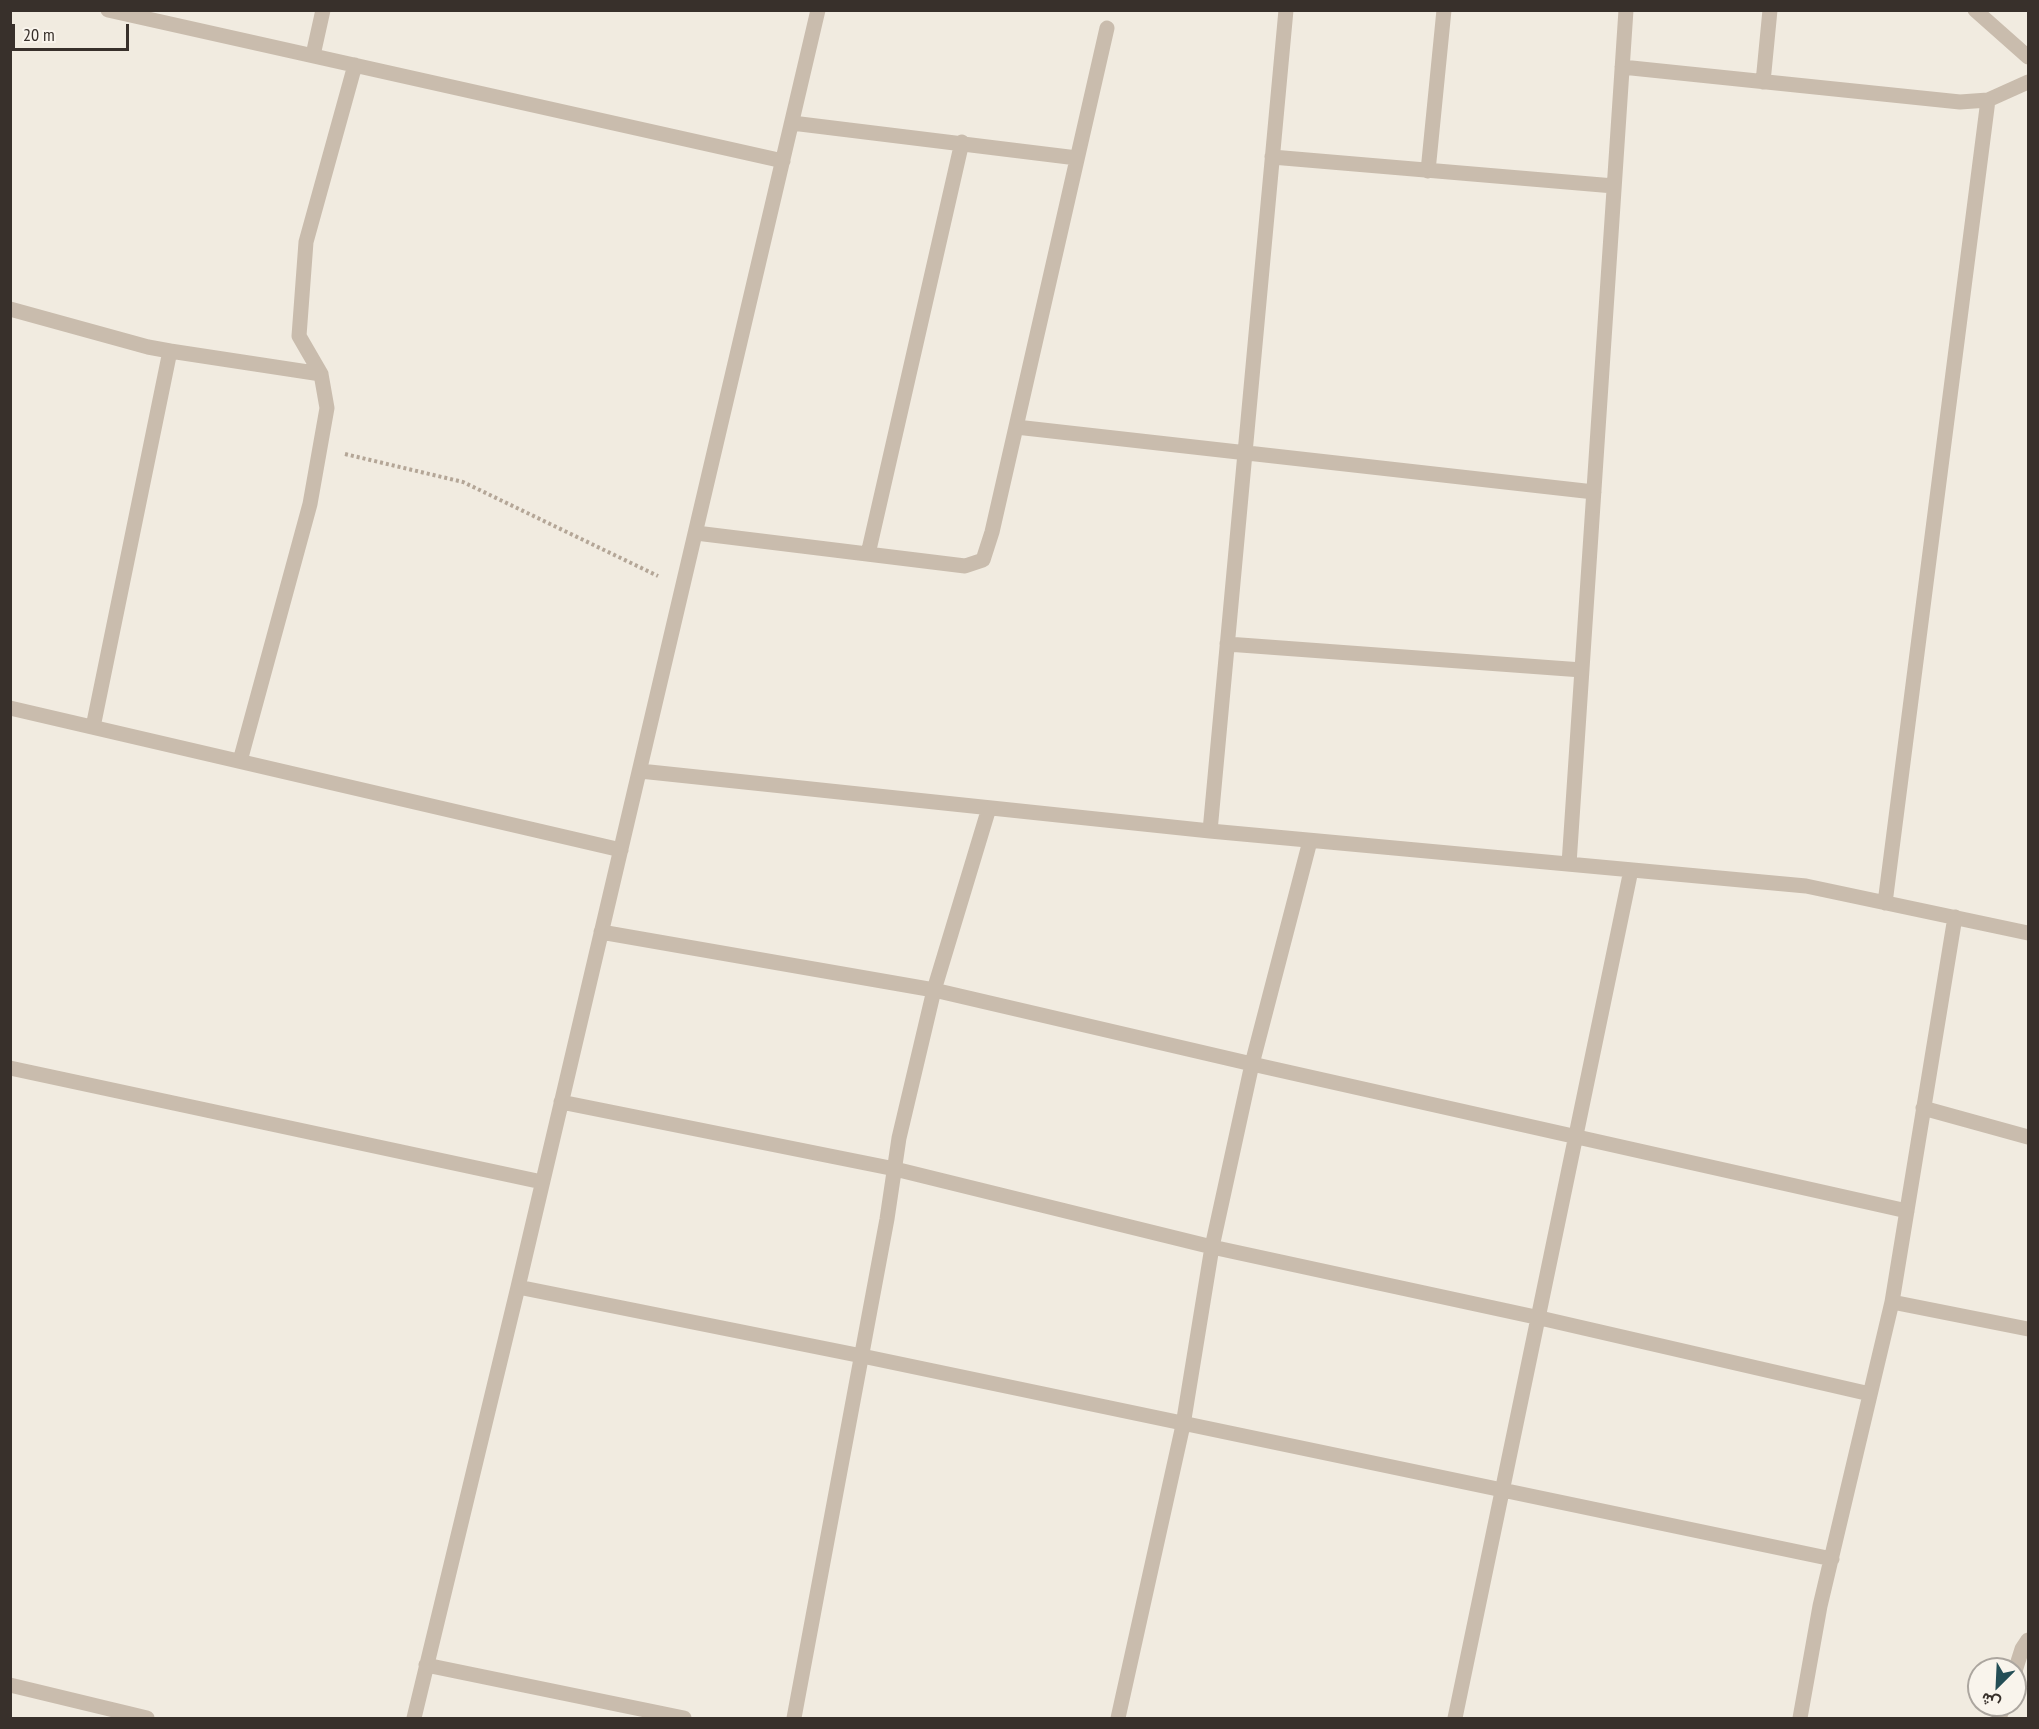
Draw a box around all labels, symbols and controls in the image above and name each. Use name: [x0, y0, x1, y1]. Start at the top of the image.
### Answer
scale bar: [15, 12, 132, 50]
text: 20 m: [23, 23, 55, 46]
north arrow: [1967, 1657, 2027, 1717]
text: ش: [1978, 1689, 2003, 1715]

